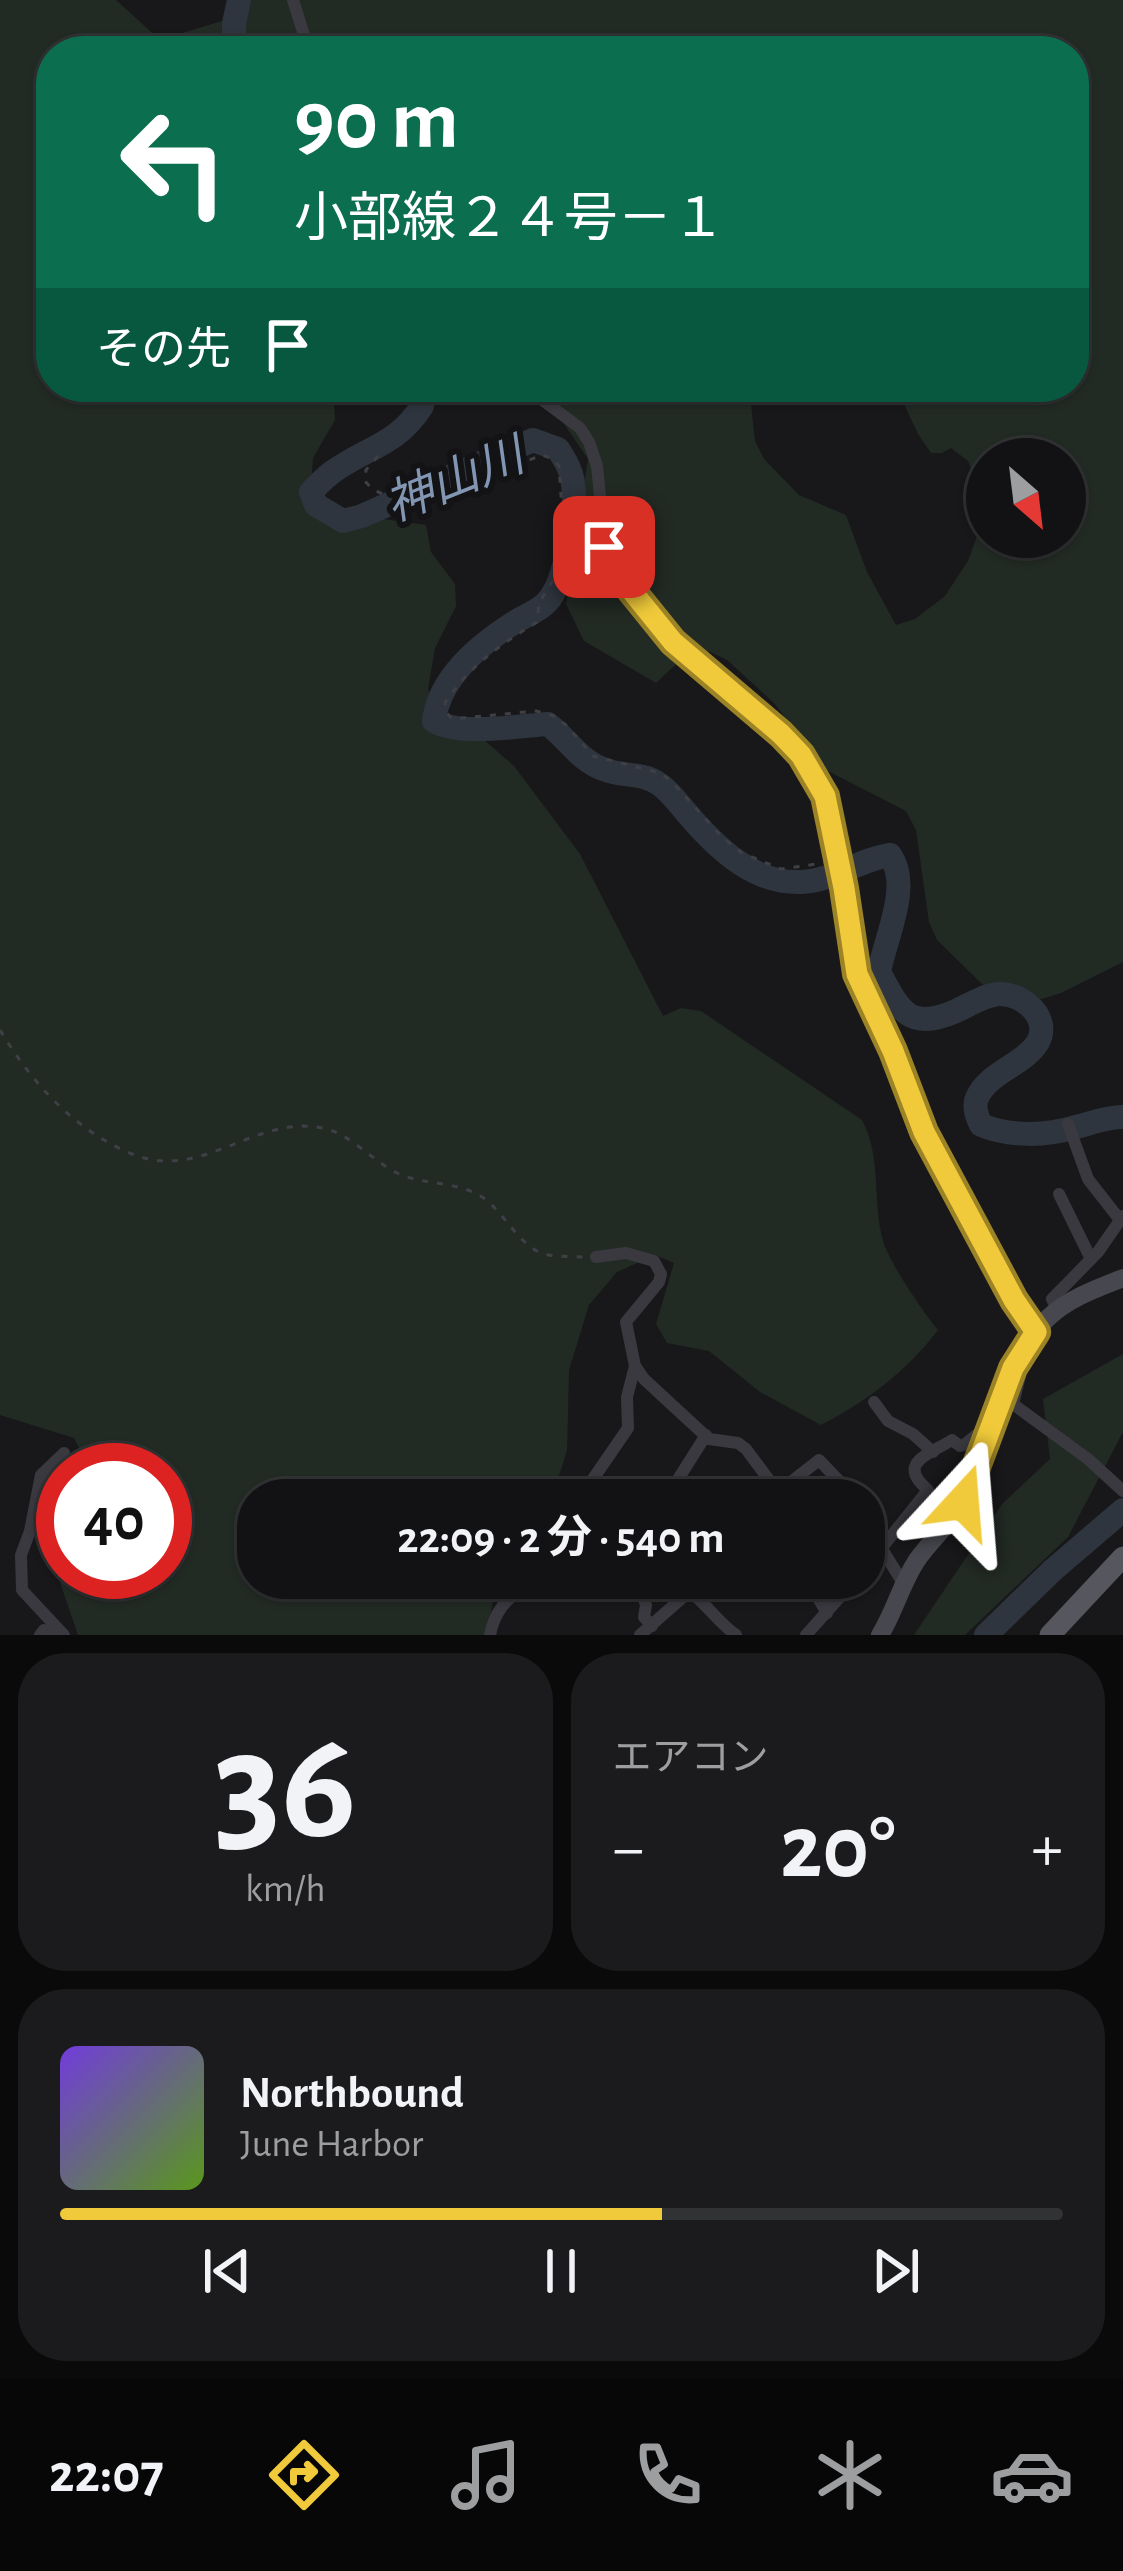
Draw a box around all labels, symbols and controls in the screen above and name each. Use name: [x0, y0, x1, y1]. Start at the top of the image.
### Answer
text: 90 m: [294, 80, 459, 164]
icon: left: [96, 84, 252, 240]
text: 小部線２４号－１: [294, 193, 726, 247]
icon: arrive: [255, 312, 321, 378]
text: その先: [96, 328, 231, 373]
water label: 神山川: [378, 428, 536, 531]
north arrow: [966, 438, 1086, 558]
map controls: [966, 438, 1086, 558]
pin: [553, 496, 655, 598]
icon: arrive: [571, 514, 637, 580]
position arrow: [900, 1439, 1026, 1565]
speed limit sign: 40: [36, 1443, 192, 1599]
text: 22:09 · 2 分 · 540 m: [397, 1516, 725, 1561]
text: 36: [214, 1710, 357, 1866]
text: エアコン: [613, 1739, 769, 1778]
text: 20°: [780, 1804, 896, 1894]
text: −: [613, 1816, 644, 1882]
text: +: [1031, 1816, 1063, 1882]
text: km/h: [245, 1870, 325, 1909]
text: Northbound: [240, 2071, 464, 2116]
text: June Harbor: [240, 2125, 423, 2164]
icon: previous: [194, 2238, 260, 2304]
icon: pause: [528, 2238, 594, 2304]
icon: next: [863, 2238, 929, 2304]
icon: directions: [262, 2433, 346, 2517]
icon: music: [444, 2433, 528, 2517]
icon: phone: [626, 2433, 710, 2517]
icon: climate: [808, 2433, 892, 2517]
icon: car: [990, 2433, 1074, 2517]
text: 22:07: [49, 2448, 164, 2502]

